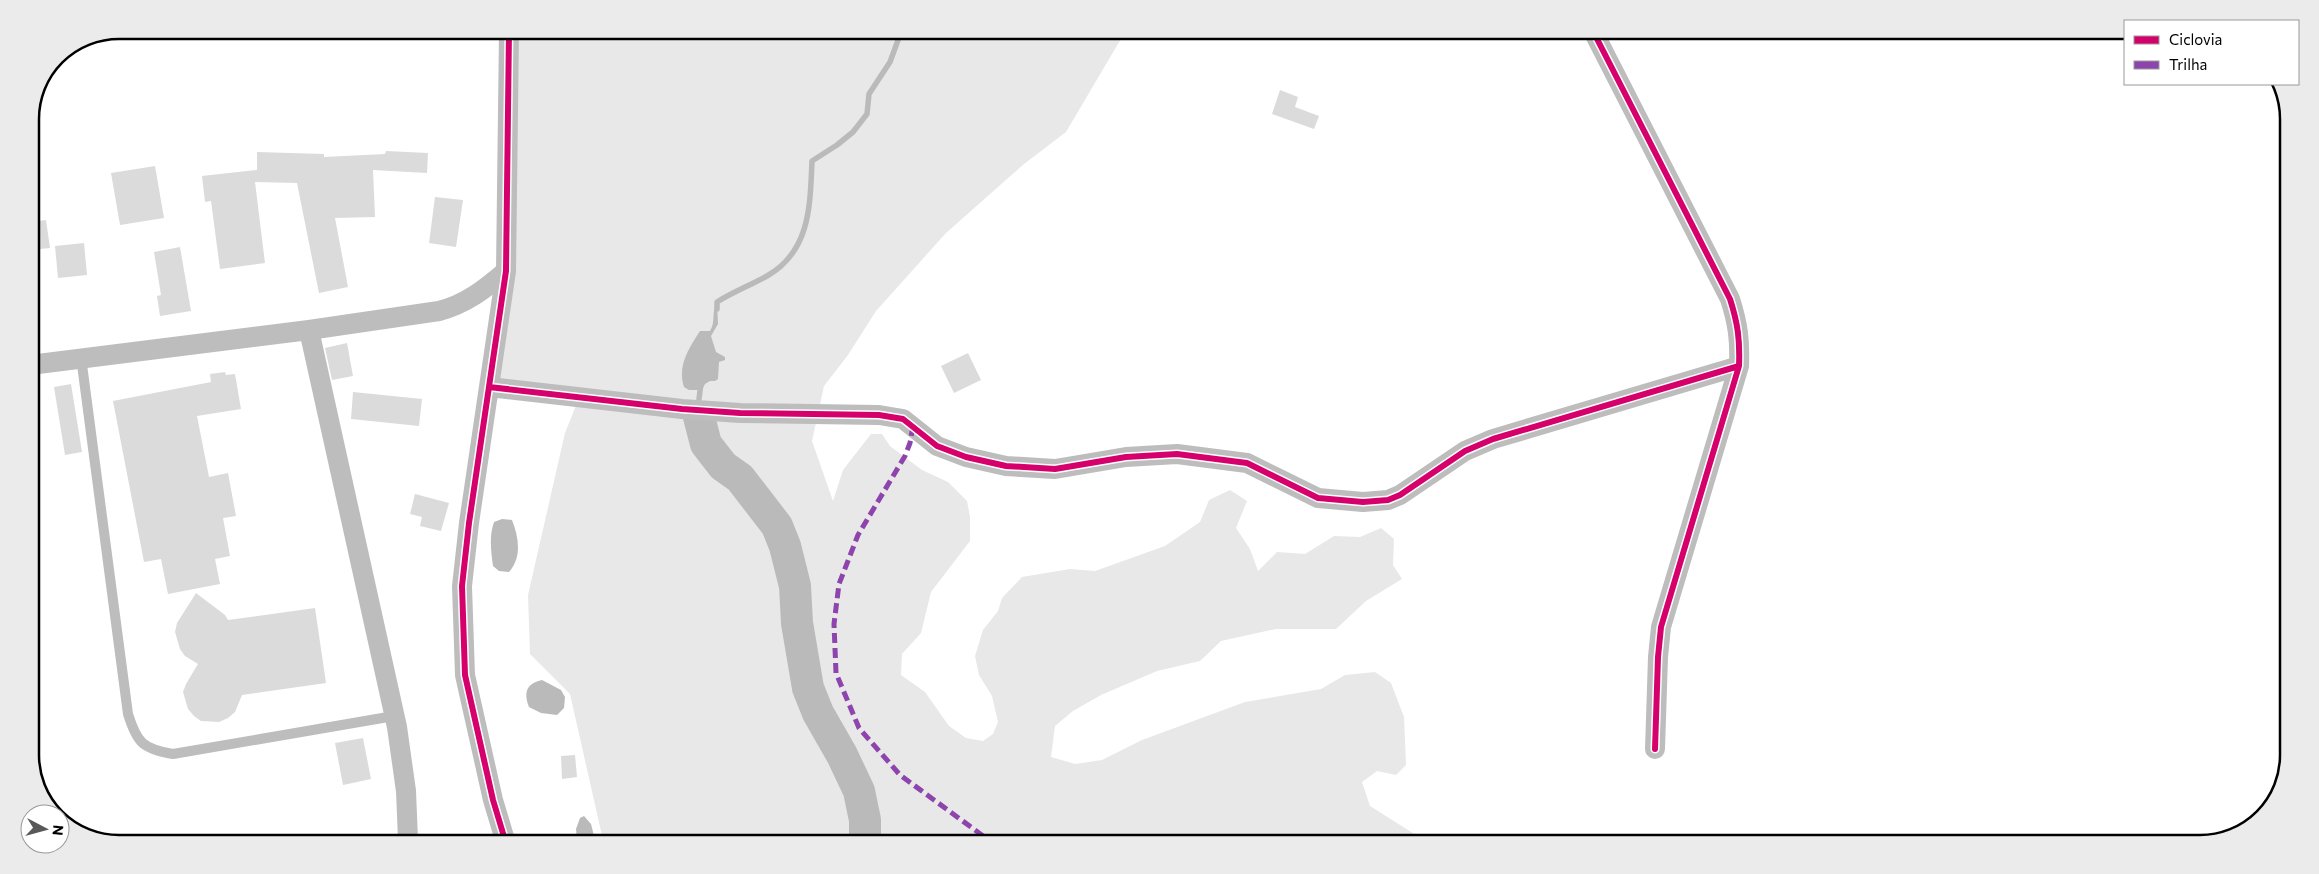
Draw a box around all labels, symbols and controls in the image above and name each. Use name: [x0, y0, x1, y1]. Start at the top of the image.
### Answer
legend: [2124, 20, 2299, 85]
text: Ciclovia: [2169, 30, 2222, 48]
text: Trilha: [2169, 55, 2207, 73]
north arrow: [20, 804, 70, 854]
text: N: [49, 824, 67, 837]

